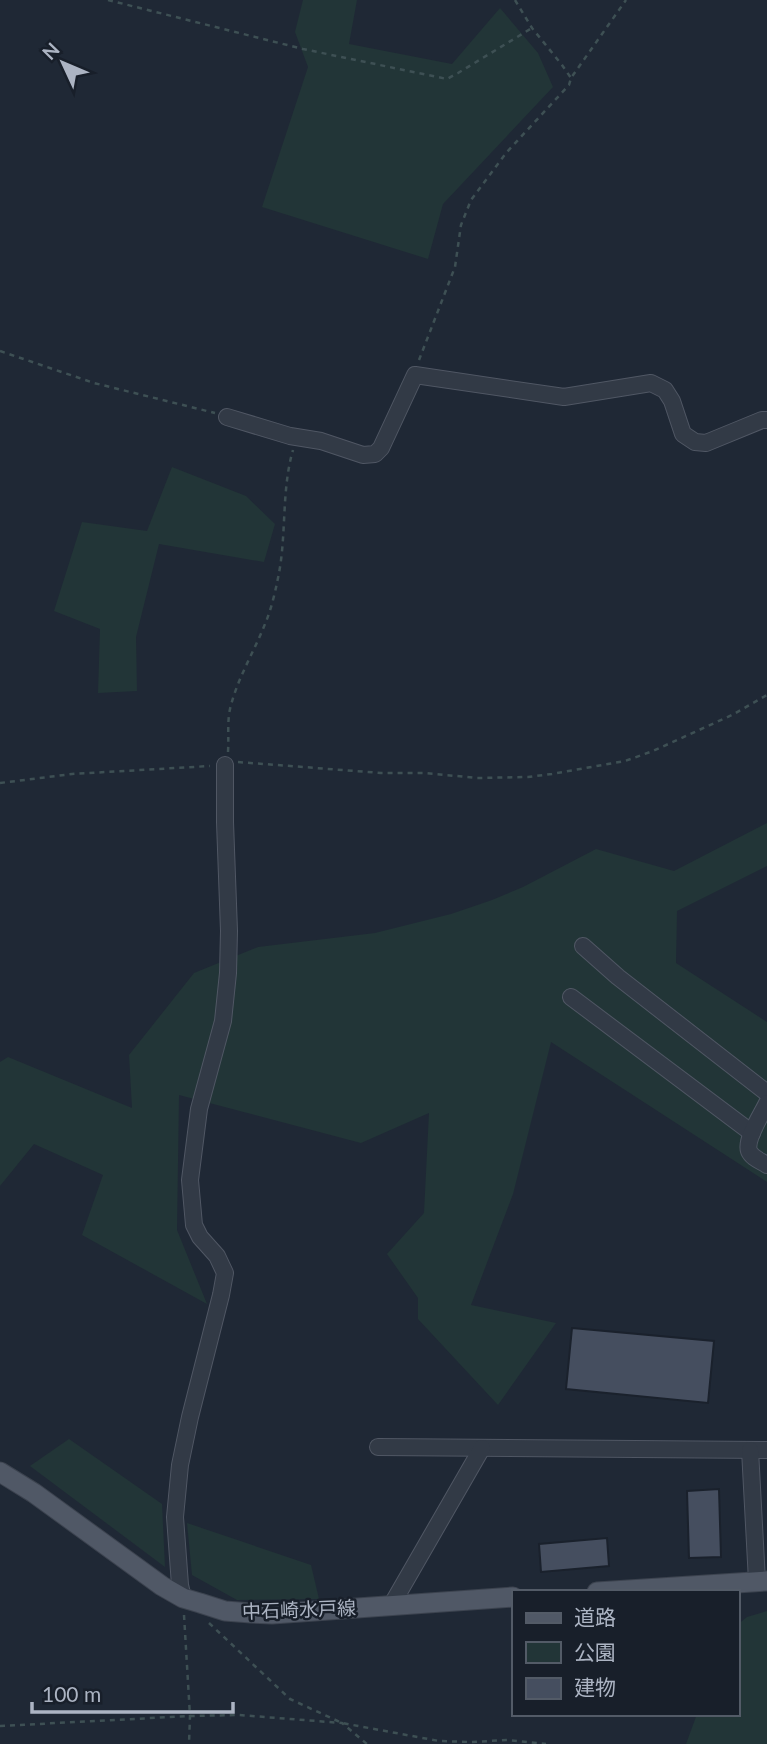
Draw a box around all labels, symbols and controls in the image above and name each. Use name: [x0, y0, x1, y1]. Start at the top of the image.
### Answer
north arrow: [28, 28, 98, 98]
text: N: [37, 38, 64, 64]
legend: [512, 1590, 739, 1716]
street label: 中石崎水戸線: [242, 1596, 356, 1622]
text: 道路: [574, 1604, 616, 1629]
text: 公園: [574, 1639, 616, 1664]
scale bar: [32, 1670, 233, 1714]
text: 建物: [574, 1674, 616, 1699]
text: 100 m: [42, 1681, 101, 1706]

